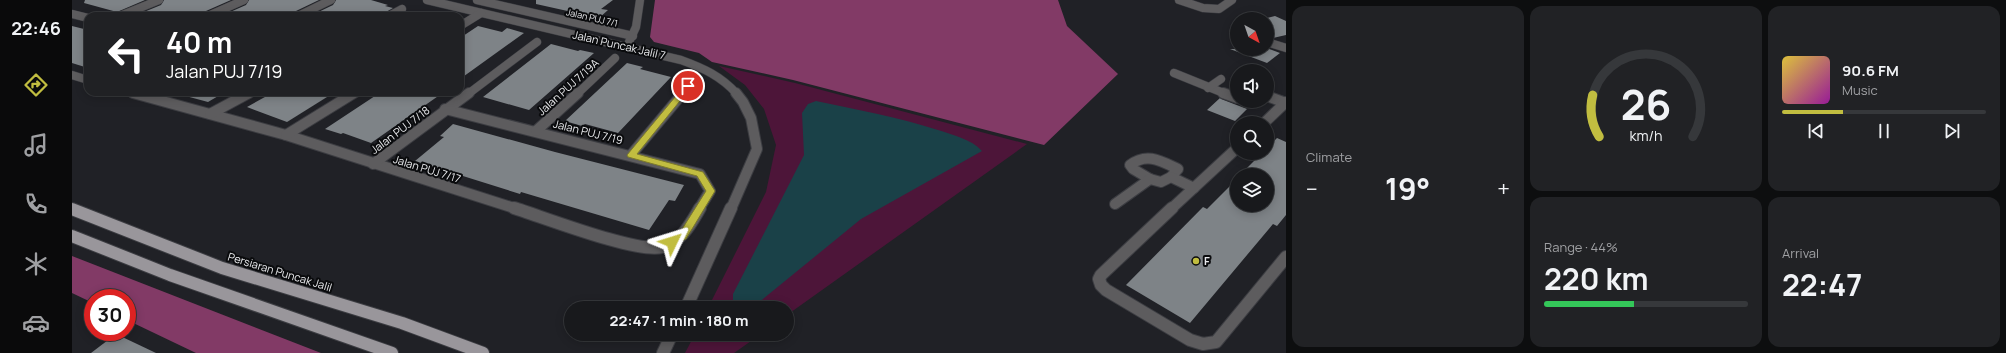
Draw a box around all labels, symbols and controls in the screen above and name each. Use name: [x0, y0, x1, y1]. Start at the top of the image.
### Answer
street label: Jalan PUJ 7/1: [565, 5, 619, 30]
north arrow: [1230, 12, 1274, 56]
map controls: [1230, 12, 1274, 212]
text: 22:46: [11, 16, 61, 40]
text: 40 m: [166, 23, 232, 61]
street label: Jalan Puncak Jalil 7: [571, 27, 667, 62]
icon: left: [100, 28, 152, 80]
street label: Jalan PUJ 7/19A: [534, 55, 602, 118]
text: Jalan PUJ 7/19: [166, 59, 283, 83]
text: 90.6 FM: [1842, 60, 1899, 81]
button: sound: [1230, 64, 1274, 108]
pin: [671, 69, 705, 103]
icon: directions: [22, 71, 50, 99]
icon: arrive: [677, 75, 699, 97]
text: 26: [1621, 75, 1671, 131]
text: Music: [1842, 81, 1878, 99]
street label: Jalan PUJ 7/18: [367, 102, 432, 157]
street label: Jalan PUJ 7/19: [552, 116, 625, 147]
button: search: [1230, 116, 1274, 160]
icon: previous: [1805, 120, 1827, 142]
icon: pause: [1873, 120, 1895, 142]
icon: next: [1941, 120, 1963, 142]
text: km/h: [1629, 125, 1663, 144]
icon: music: [22, 131, 50, 159]
text: Climate: [1306, 148, 1352, 166]
street label: Jalan PUJ 7/17: [392, 151, 463, 186]
button: layers: [1230, 168, 1274, 212]
text: 19°: [1385, 168, 1430, 209]
text: −: [1306, 174, 1318, 204]
text: +: [1497, 174, 1510, 204]
icon: phone: [22, 190, 50, 218]
position arrow: [651, 221, 693, 263]
text: Range · 44%: [1544, 238, 1618, 256]
text: Arrival: [1782, 244, 1819, 262]
street label: Persiaran Puncak Jalil: [226, 249, 334, 295]
icon: climate: [22, 250, 50, 278]
place label: F: [1204, 253, 1210, 268]
marker: F: [1191, 256, 1201, 266]
text: 220 km: [1544, 258, 1649, 299]
text: 22:47: [1782, 264, 1862, 305]
speed limit sign: 30: [84, 289, 136, 341]
icon: car: [22, 309, 50, 337]
text: 22:47 · 1 min · 180 m: [610, 310, 748, 331]

